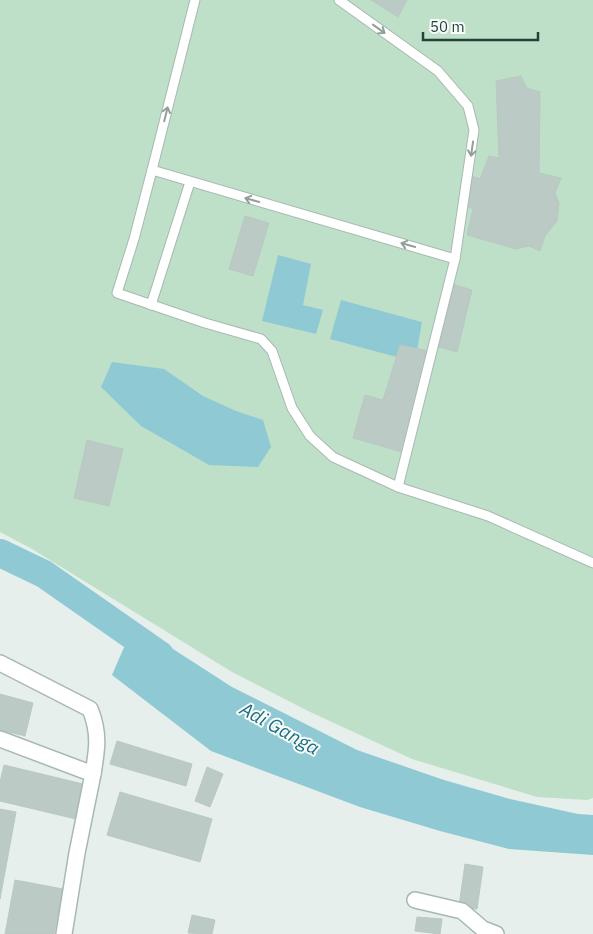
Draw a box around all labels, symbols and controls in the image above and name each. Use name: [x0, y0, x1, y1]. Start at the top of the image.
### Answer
scale bar: [423, 10, 538, 42]
text: 50 m: [430, 17, 465, 36]
one-way arrow: [372, 23, 385, 34]
one-way arrow: [162, 107, 171, 123]
one-way arrow: [467, 140, 477, 156]
one-way arrow: [244, 195, 260, 205]
one-way arrow: [401, 240, 417, 250]
water label: Adi Ganga: [235, 696, 324, 760]

